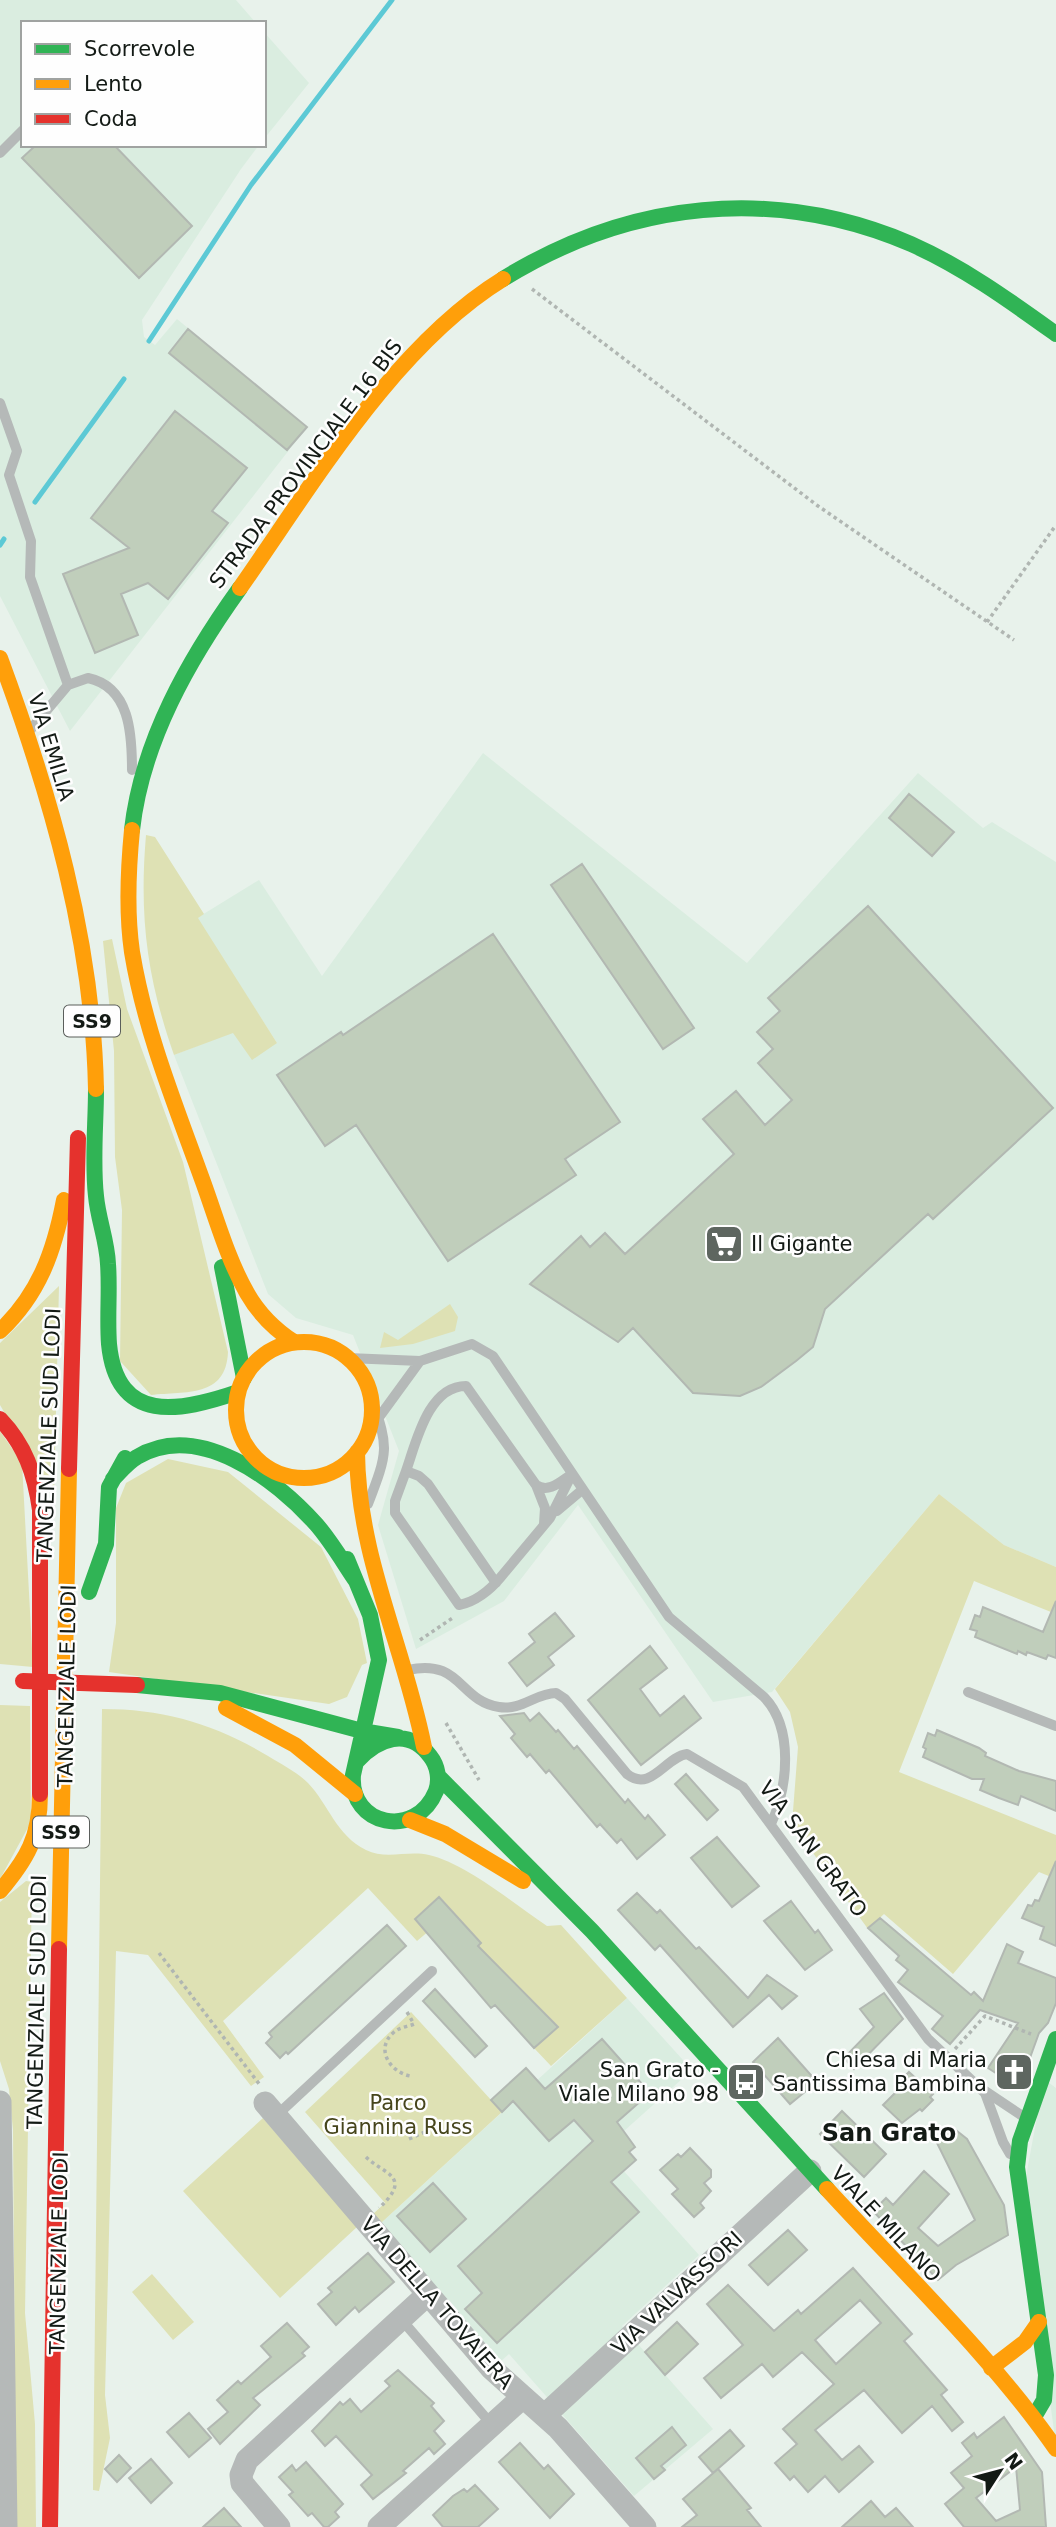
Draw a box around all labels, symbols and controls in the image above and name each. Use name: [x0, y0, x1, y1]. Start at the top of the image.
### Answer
legend: [21, 21, 266, 147]
text: Scorrevole: [84, 37, 195, 61]
text: Lento: [84, 72, 143, 96]
text: Coda: [84, 107, 138, 131]
street label: STRADA PROVINCIALE 16 BIS: [205, 335, 407, 593]
street label: VIA EMILIA: [23, 690, 79, 804]
road number: SS9: [64, 1006, 120, 1036]
supermarket icon: Il Gigante: [703, 1223, 745, 1265]
place label: Il Gigante: [751, 1232, 852, 1256]
street label: TANGENZIALE SUD LODI: [33, 1307, 65, 1564]
street label: TANGENZIALE LODI: [53, 1584, 81, 1789]
street label: VIA SAN GRATO: [754, 1776, 872, 1922]
road number: SS9: [33, 1816, 89, 1848]
street label: TANGENZIALE SUD LODI: [23, 1875, 51, 2130]
place label: Chiesa di Maria Santissima Bambina: [773, 2048, 987, 2096]
church icon: Chiesa di Maria Santissima Bambina: [993, 2051, 1035, 2093]
place label: San Grato - Viale Milano 98: [559, 2058, 719, 2106]
bus stop icon: San Grato - Viale Milano 98: [725, 2061, 767, 2103]
park label: Parco Giannina Russ: [323, 2091, 473, 2139]
district label: San Grato: [822, 2119, 956, 2147]
street label: TANGENZIALE LODI: [45, 2151, 73, 2356]
street label: VIALE MILANO: [826, 2161, 946, 2287]
street label: VIA DELLA TOVAIERA: [356, 2212, 519, 2394]
street label: VIA VALVASSORI: [607, 2226, 747, 2360]
north arrow: [965, 2436, 1035, 2506]
text: N: [1000, 2448, 1027, 2474]

